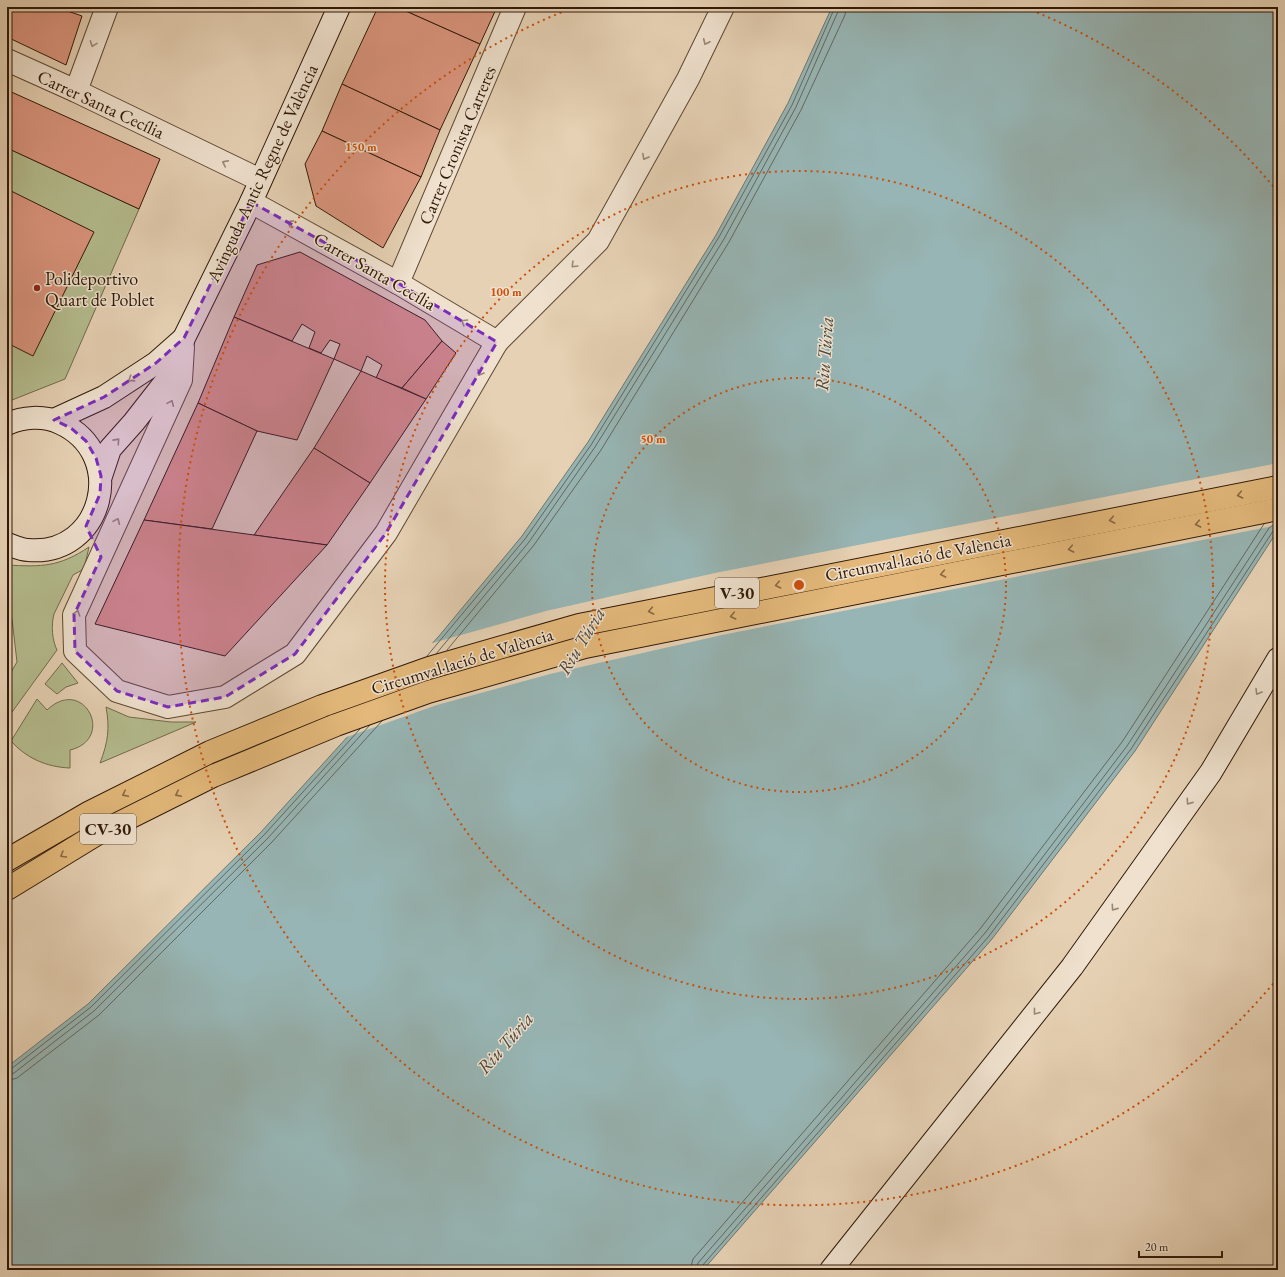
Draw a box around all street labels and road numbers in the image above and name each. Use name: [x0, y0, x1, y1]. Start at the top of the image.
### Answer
street label: Avinguda Antic Regne de València: [201, 60, 323, 287]
street label: Carrer Cronista Carreres: [413, 62, 501, 228]
street label: Carrer Santa Cecília: [34, 65, 169, 144]
street label: Carrer Santa Cecília: [310, 227, 441, 316]
street label: Circumval·lació de València: [823, 528, 1014, 586]
road number: V-30: [715, 578, 759, 608]
street label: Circumval·lació de València: [368, 622, 557, 700]
road number: CV-30: [80, 814, 136, 844]

